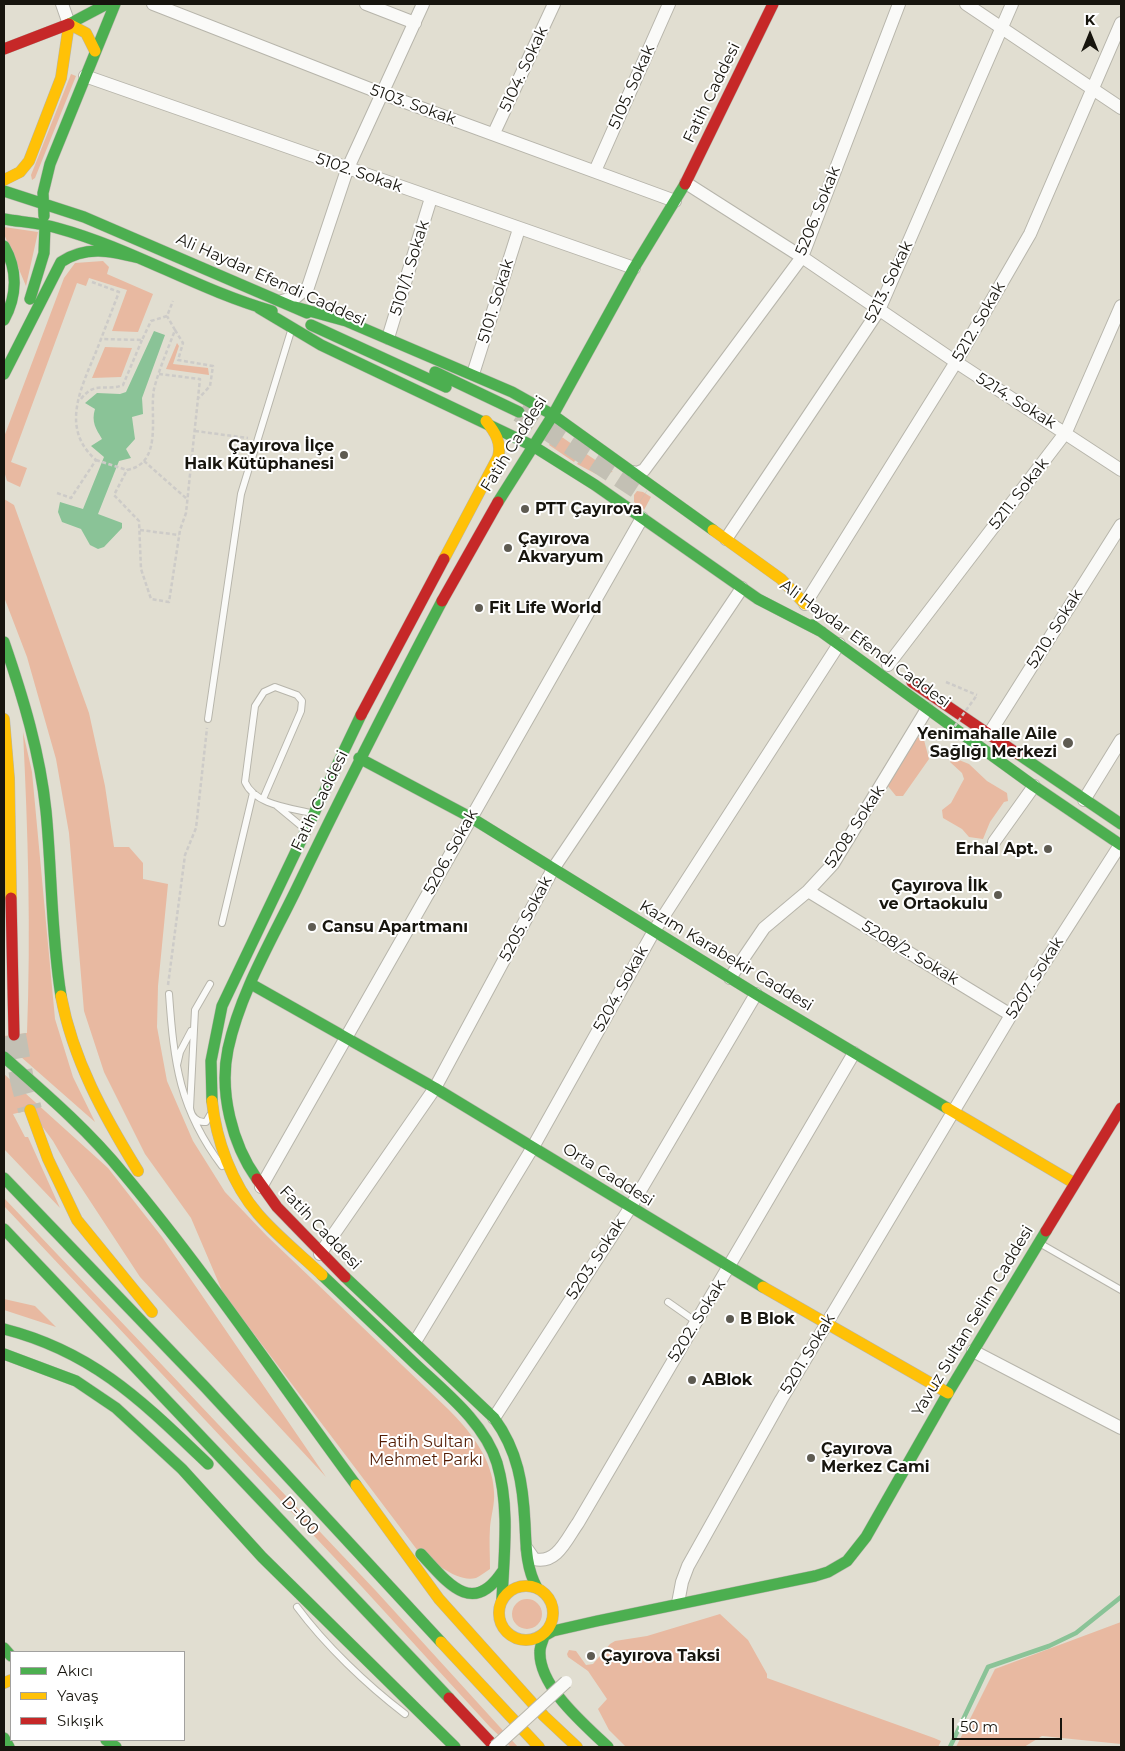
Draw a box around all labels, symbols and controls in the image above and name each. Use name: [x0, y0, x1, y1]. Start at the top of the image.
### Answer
north arrow: [1065, 10, 1115, 60]
text: K: [1085, 11, 1095, 29]
street label: 5104. Sokak: [496, 23, 552, 115]
street label: Fatih Caddesi: [679, 40, 745, 146]
street label: 5105. Sokak: [605, 42, 659, 132]
street label: 5103. Sokak: [367, 81, 459, 129]
street label: 5102. Sokak: [313, 149, 405, 197]
street label: 5206. Sokak: [791, 164, 845, 258]
street label: 5101/1. Sokak: [386, 218, 434, 318]
street label: Ali Haydar Efendi Caddesi: [173, 229, 369, 331]
street label: 5213. Sokak: [861, 238, 917, 326]
street label: 5101. Sokak: [474, 257, 518, 345]
street label: 5212. Sokak: [948, 279, 1010, 365]
street label: 5214. Sokak: [972, 369, 1060, 433]
street label: Fatih Caddesi: [477, 393, 551, 495]
place label: Çayırova İlçe Halk Kütüphanesi: [184, 436, 334, 474]
marker: Çayırova İlçe Halk Kütüphanesi: [338, 449, 350, 461]
street label: 5211. Sokak: [985, 454, 1053, 534]
place label: PTT Çayırova: [535, 499, 642, 519]
marker: PTT Çayırova: [519, 503, 531, 515]
place label: Çayırova Akvaryum: [518, 529, 604, 567]
marker: Çayırova Akvaryum: [502, 542, 514, 554]
street label: Ali Haydar Efendi Caddesi: [776, 576, 954, 712]
street label: 5210. Sokak: [1023, 586, 1087, 672]
place label: Fit Life World: [489, 598, 602, 618]
marker: Fit Life World: [473, 602, 485, 614]
place label: Yenimahalle Aile Sağlığı Merkezi: [917, 724, 1057, 762]
marker: Yenimahalle Aile Sağlığı Merkezi: [1061, 736, 1075, 750]
street label: Fatih Caddesi: [287, 748, 353, 854]
street label: 5208. Sokak: [821, 782, 889, 872]
street label: 5206. Sokak: [420, 806, 482, 898]
place label: Erhal Apt.: [956, 839, 1038, 859]
marker: Erhal Apt.: [1042, 843, 1054, 855]
street label: 5205. Sokak: [496, 873, 556, 965]
place label: Çayırova İlk ve Ortaokulu: [879, 876, 988, 914]
marker: Çayırova İlk ve Ortaokulu: [992, 889, 1004, 901]
street label: Kazım Karabekir Caddesi: [636, 896, 816, 1016]
place label: Cansu Apartmanı: [322, 917, 468, 937]
street label: 5208/2. Sokak: [858, 917, 962, 989]
marker: Cansu Apartmanı: [306, 921, 318, 933]
street label: 5207. Sokak: [1002, 933, 1068, 1023]
street label: 5204. Sokak: [589, 943, 653, 1035]
street label: Orta Caddesi: [559, 1139, 657, 1211]
street label: Fatih Caddesi: [275, 1182, 365, 1274]
street label: 5203. Sokak: [563, 1215, 629, 1303]
street label: Yavuz Sultan Selim Caddesi: [908, 1222, 1038, 1420]
street label: 5202. Sokak: [664, 1276, 730, 1366]
place label: B Blok: [740, 1309, 795, 1329]
street label: 5201. Sokak: [777, 1310, 839, 1398]
marker: B Blok: [724, 1313, 736, 1325]
place label: ABlok: [702, 1370, 752, 1390]
marker: ABlok: [686, 1374, 698, 1386]
park label: Fatih Sultan Mehmet Parkı: [369, 1432, 483, 1470]
place label: Çayırova Merkez Cami: [821, 1439, 930, 1477]
marker: Çayırova Merkez Cami: [805, 1452, 817, 1464]
street label: D-100: [277, 1493, 323, 1539]
place label: Çayırova Taksi: [601, 1646, 720, 1666]
marker: Çayırova Taksi: [585, 1650, 597, 1662]
legend: [10, 1651, 185, 1741]
text: Akıcı: [57, 1661, 93, 1680]
text: Yavaş: [57, 1686, 98, 1705]
scale bar: [955, 1708, 1065, 1740]
text: Sıkışık: [57, 1711, 103, 1730]
text: 50 m: [960, 1717, 998, 1736]

